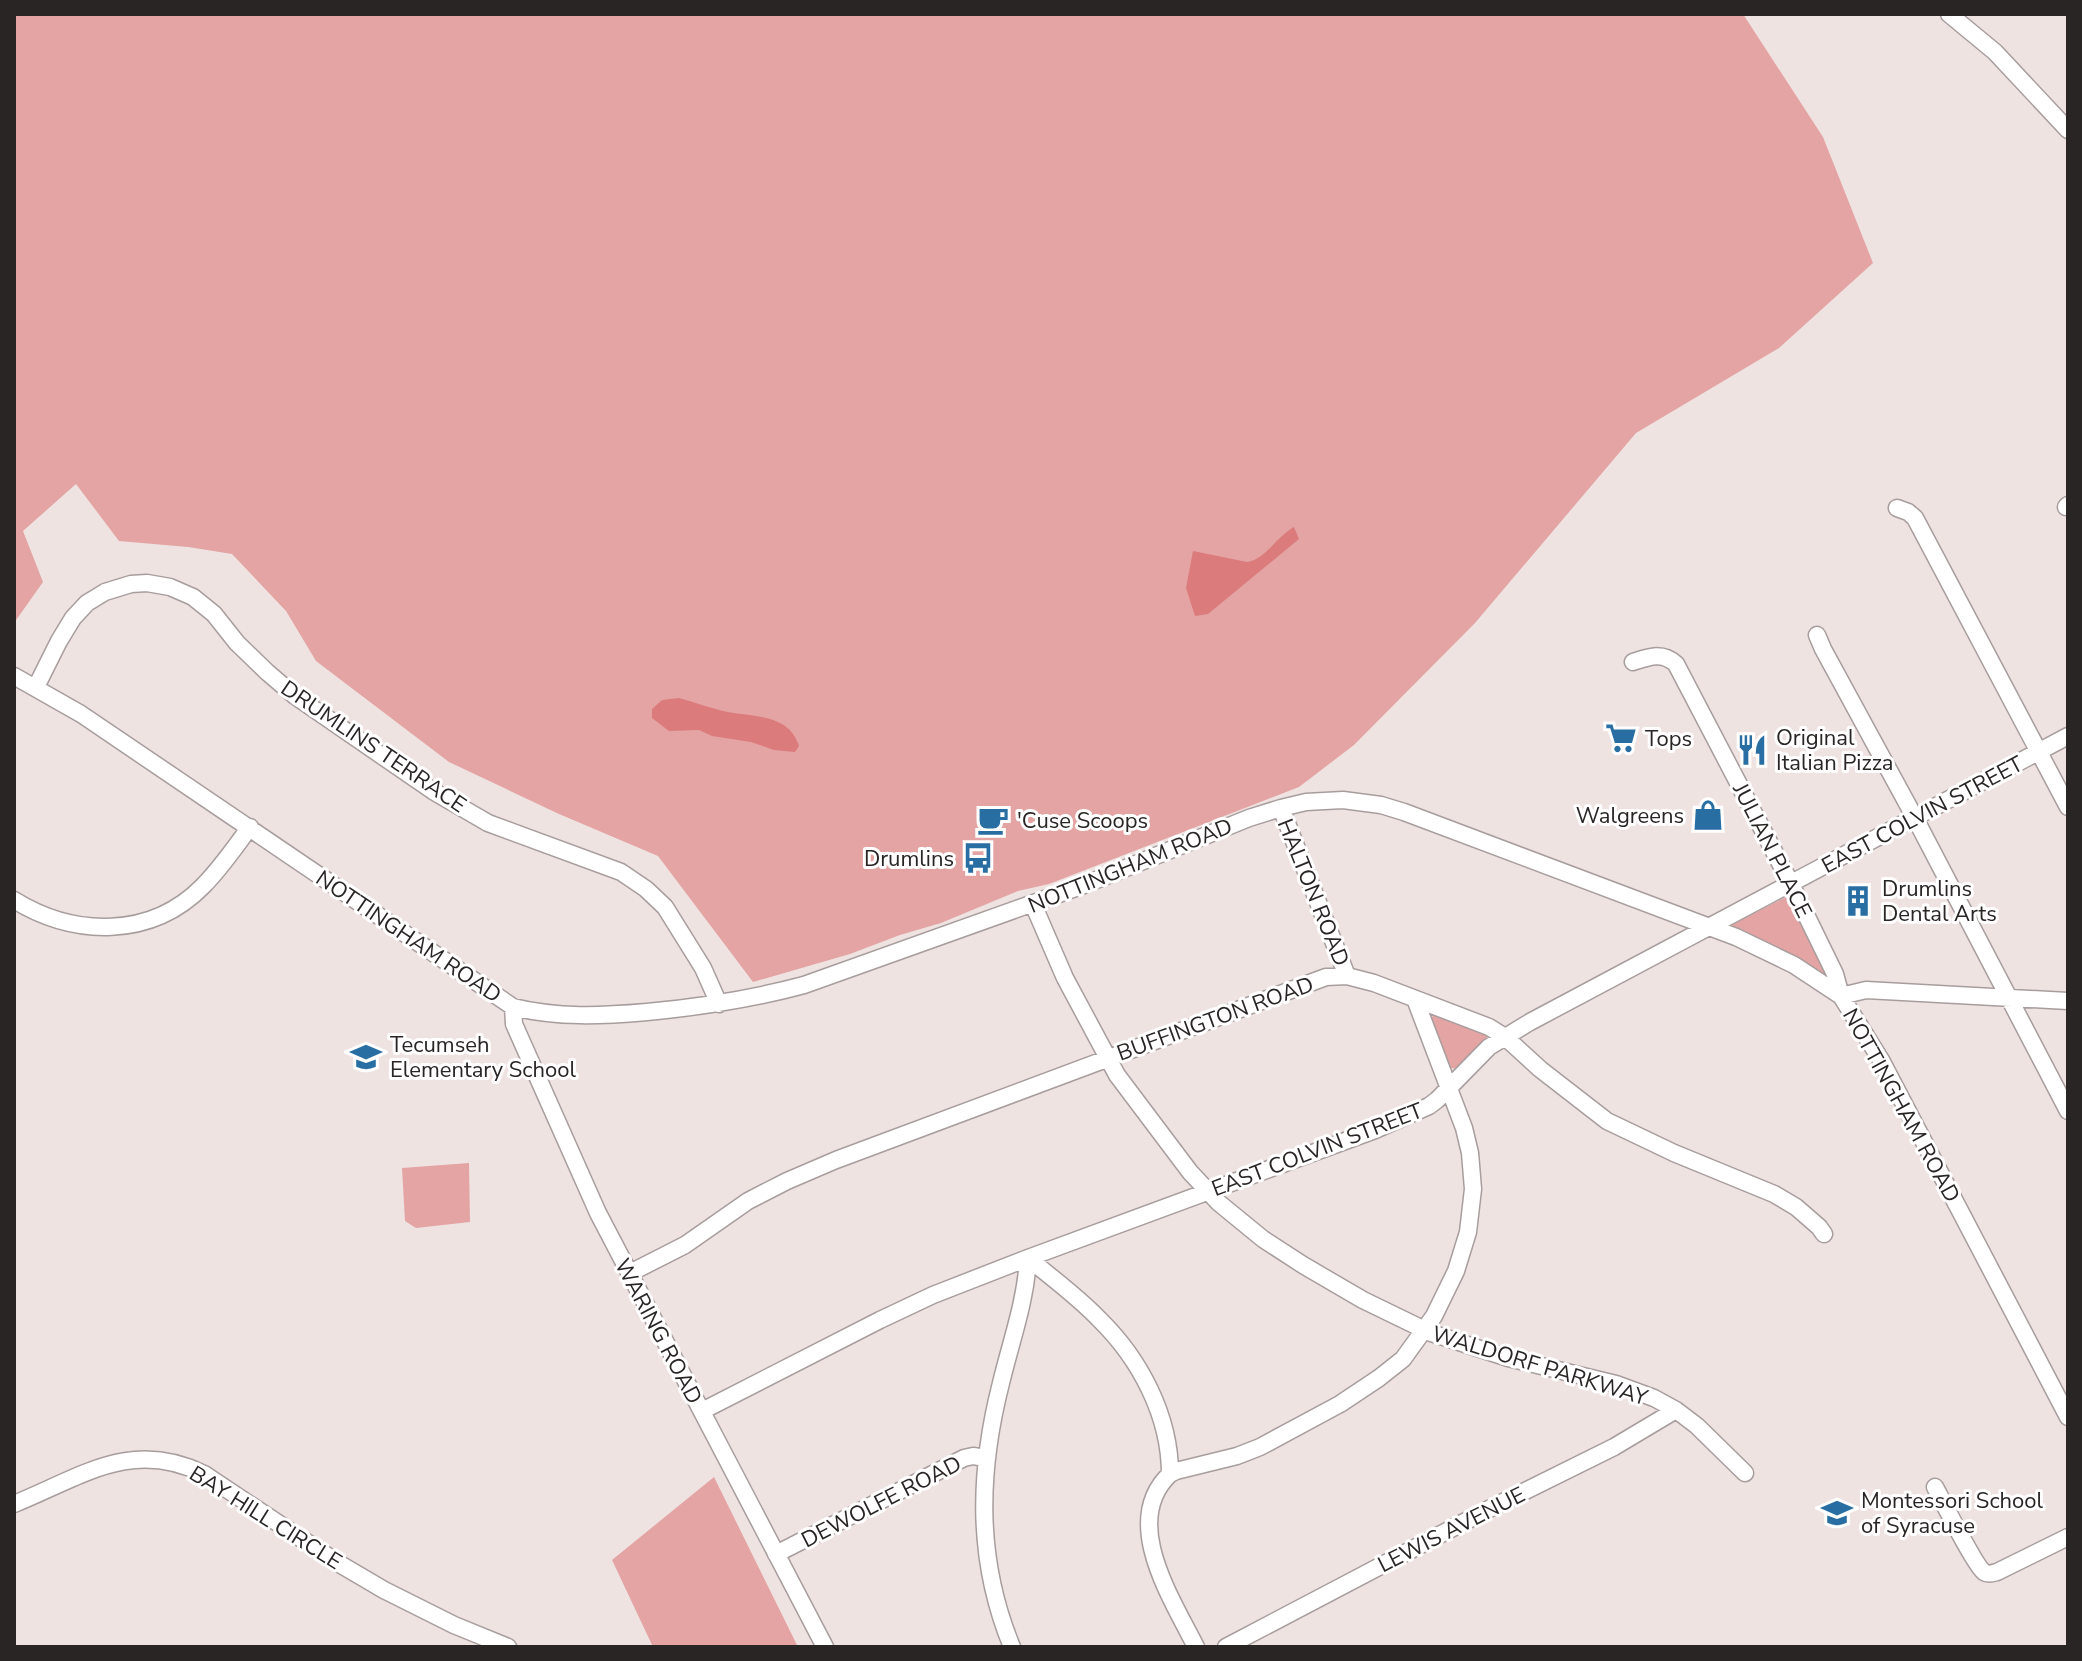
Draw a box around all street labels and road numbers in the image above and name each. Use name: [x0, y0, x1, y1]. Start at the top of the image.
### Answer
street label: DRUMLINS TERRACE: [275, 674, 472, 820]
street label: EAST COLVIN STREET: [1817, 749, 2029, 881]
street label: JULIAN PLACE: [1725, 777, 1819, 923]
street label: NOTTINGHAM ROAD: [1024, 811, 1237, 921]
street label: HALTON ROAD: [1270, 814, 1356, 971]
street label: NOTTINGHAM ROAD: [310, 864, 507, 1010]
street label: BUFFINGTON ROAD: [1113, 969, 1318, 1068]
street label: NOTTINGHAM ROAD: [1835, 1003, 1967, 1208]
street label: EAST COLVIN STREET: [1207, 1096, 1428, 1204]
street label: WARING ROAD: [607, 1253, 709, 1410]
street label: WALDORF PARKWAY: [1428, 1319, 1652, 1413]
street label: DEWOLFE ROAD: [796, 1449, 967, 1555]
street label: BAY HILL CIRCLE: [183, 1459, 347, 1577]
street label: LEWIS AVENUE: [1373, 1480, 1530, 1580]

